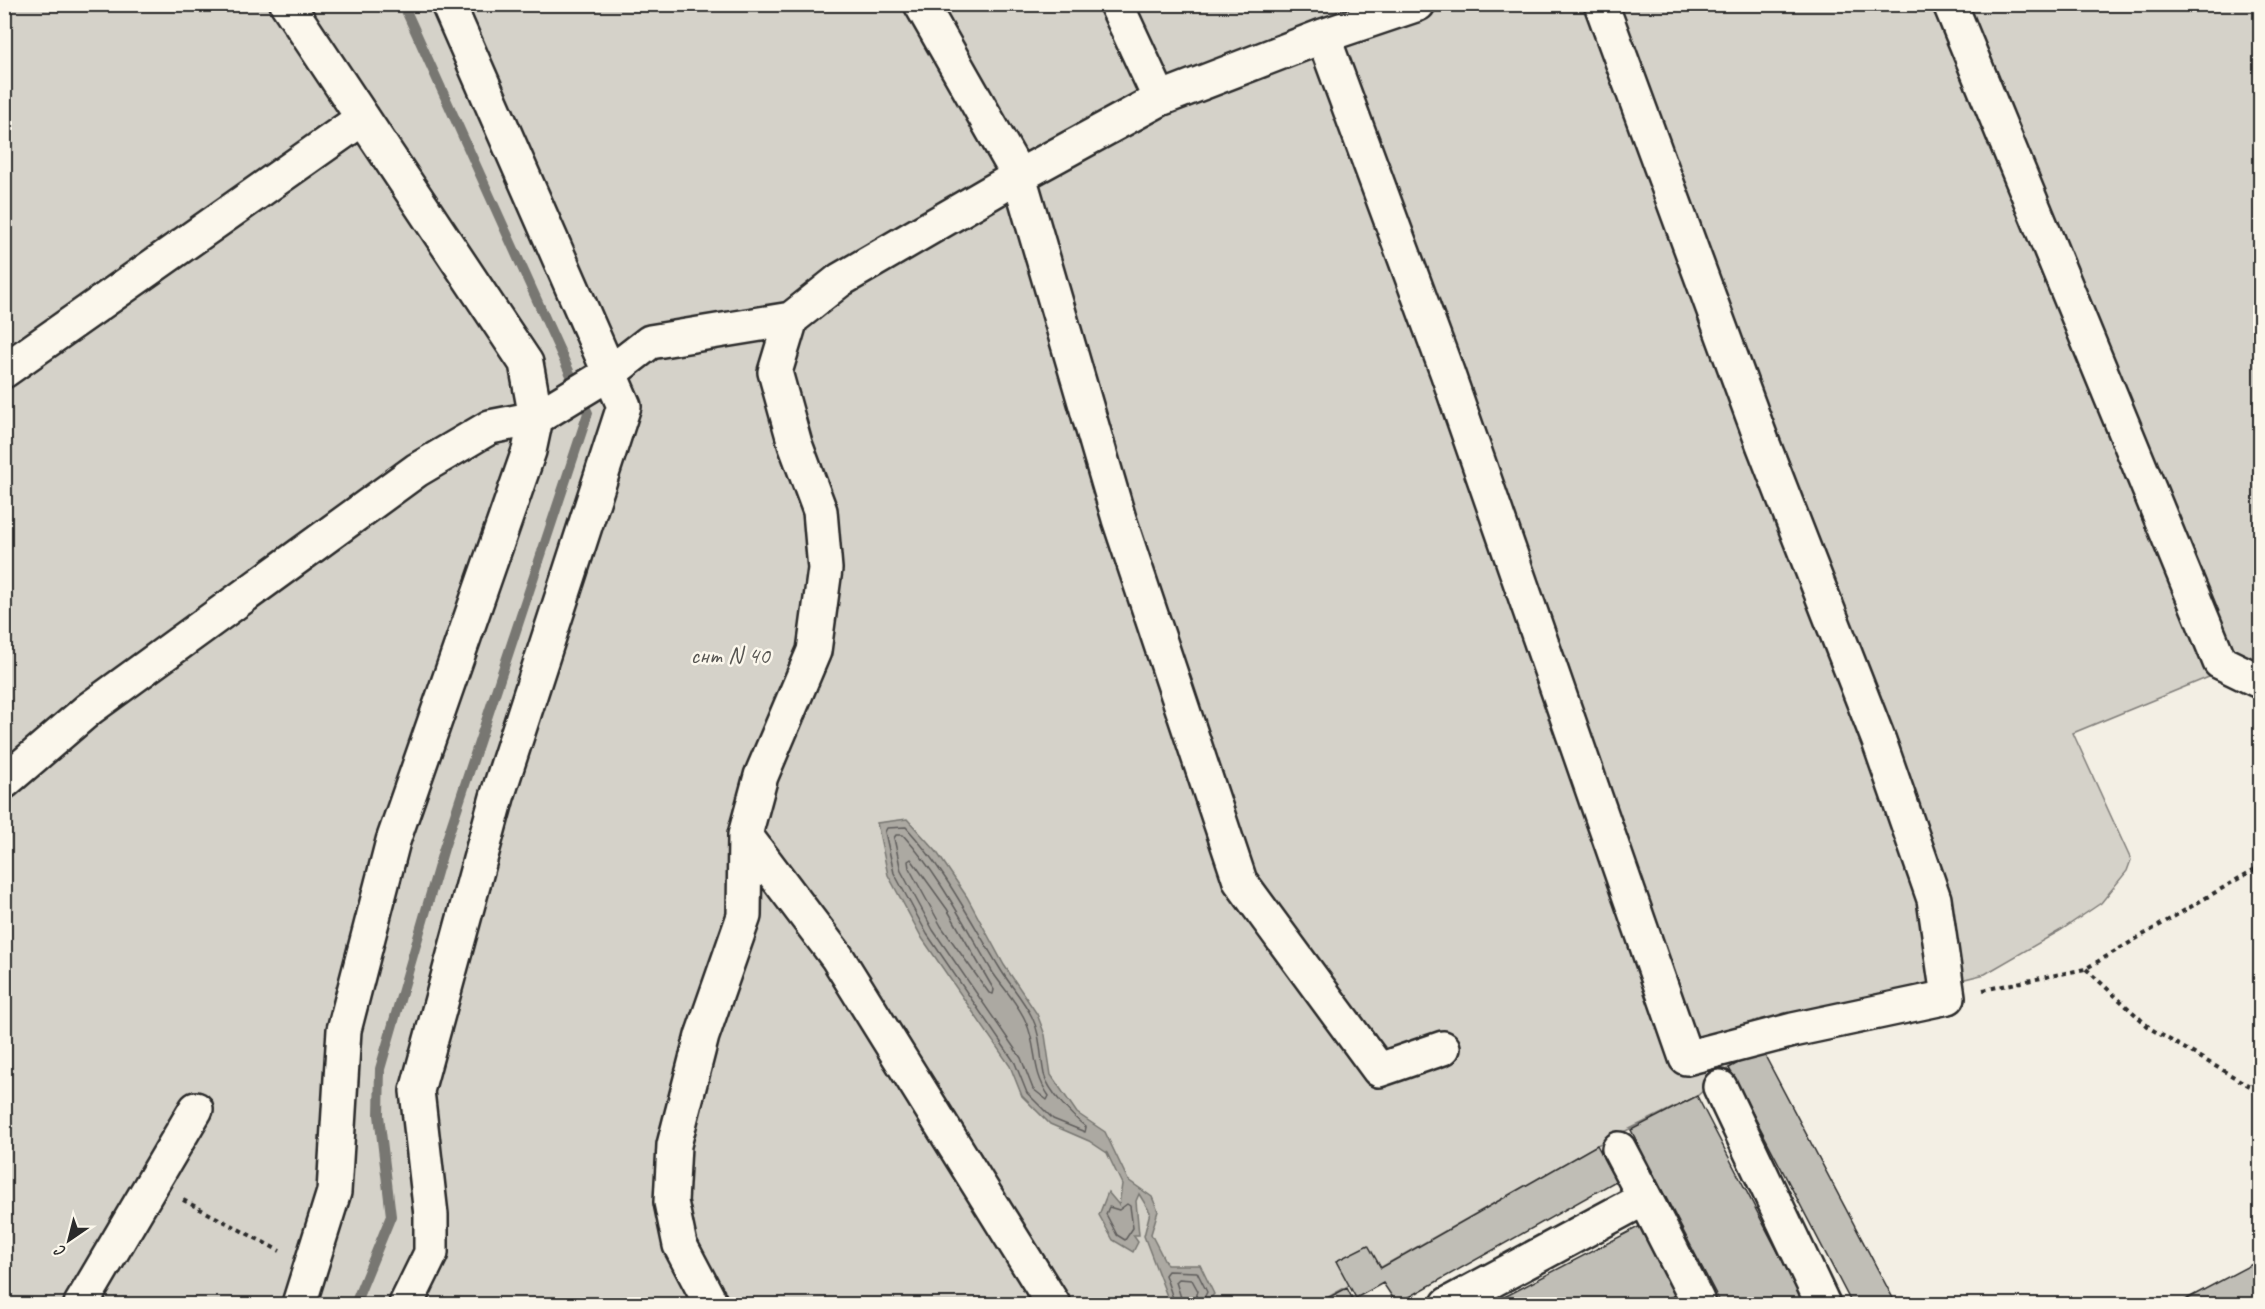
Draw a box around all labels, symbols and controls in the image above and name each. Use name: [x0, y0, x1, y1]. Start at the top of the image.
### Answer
park label: снт N 40: [690, 640, 772, 670]
north arrow: [39, 1210, 99, 1270]
text: С: [50, 1240, 70, 1262]

